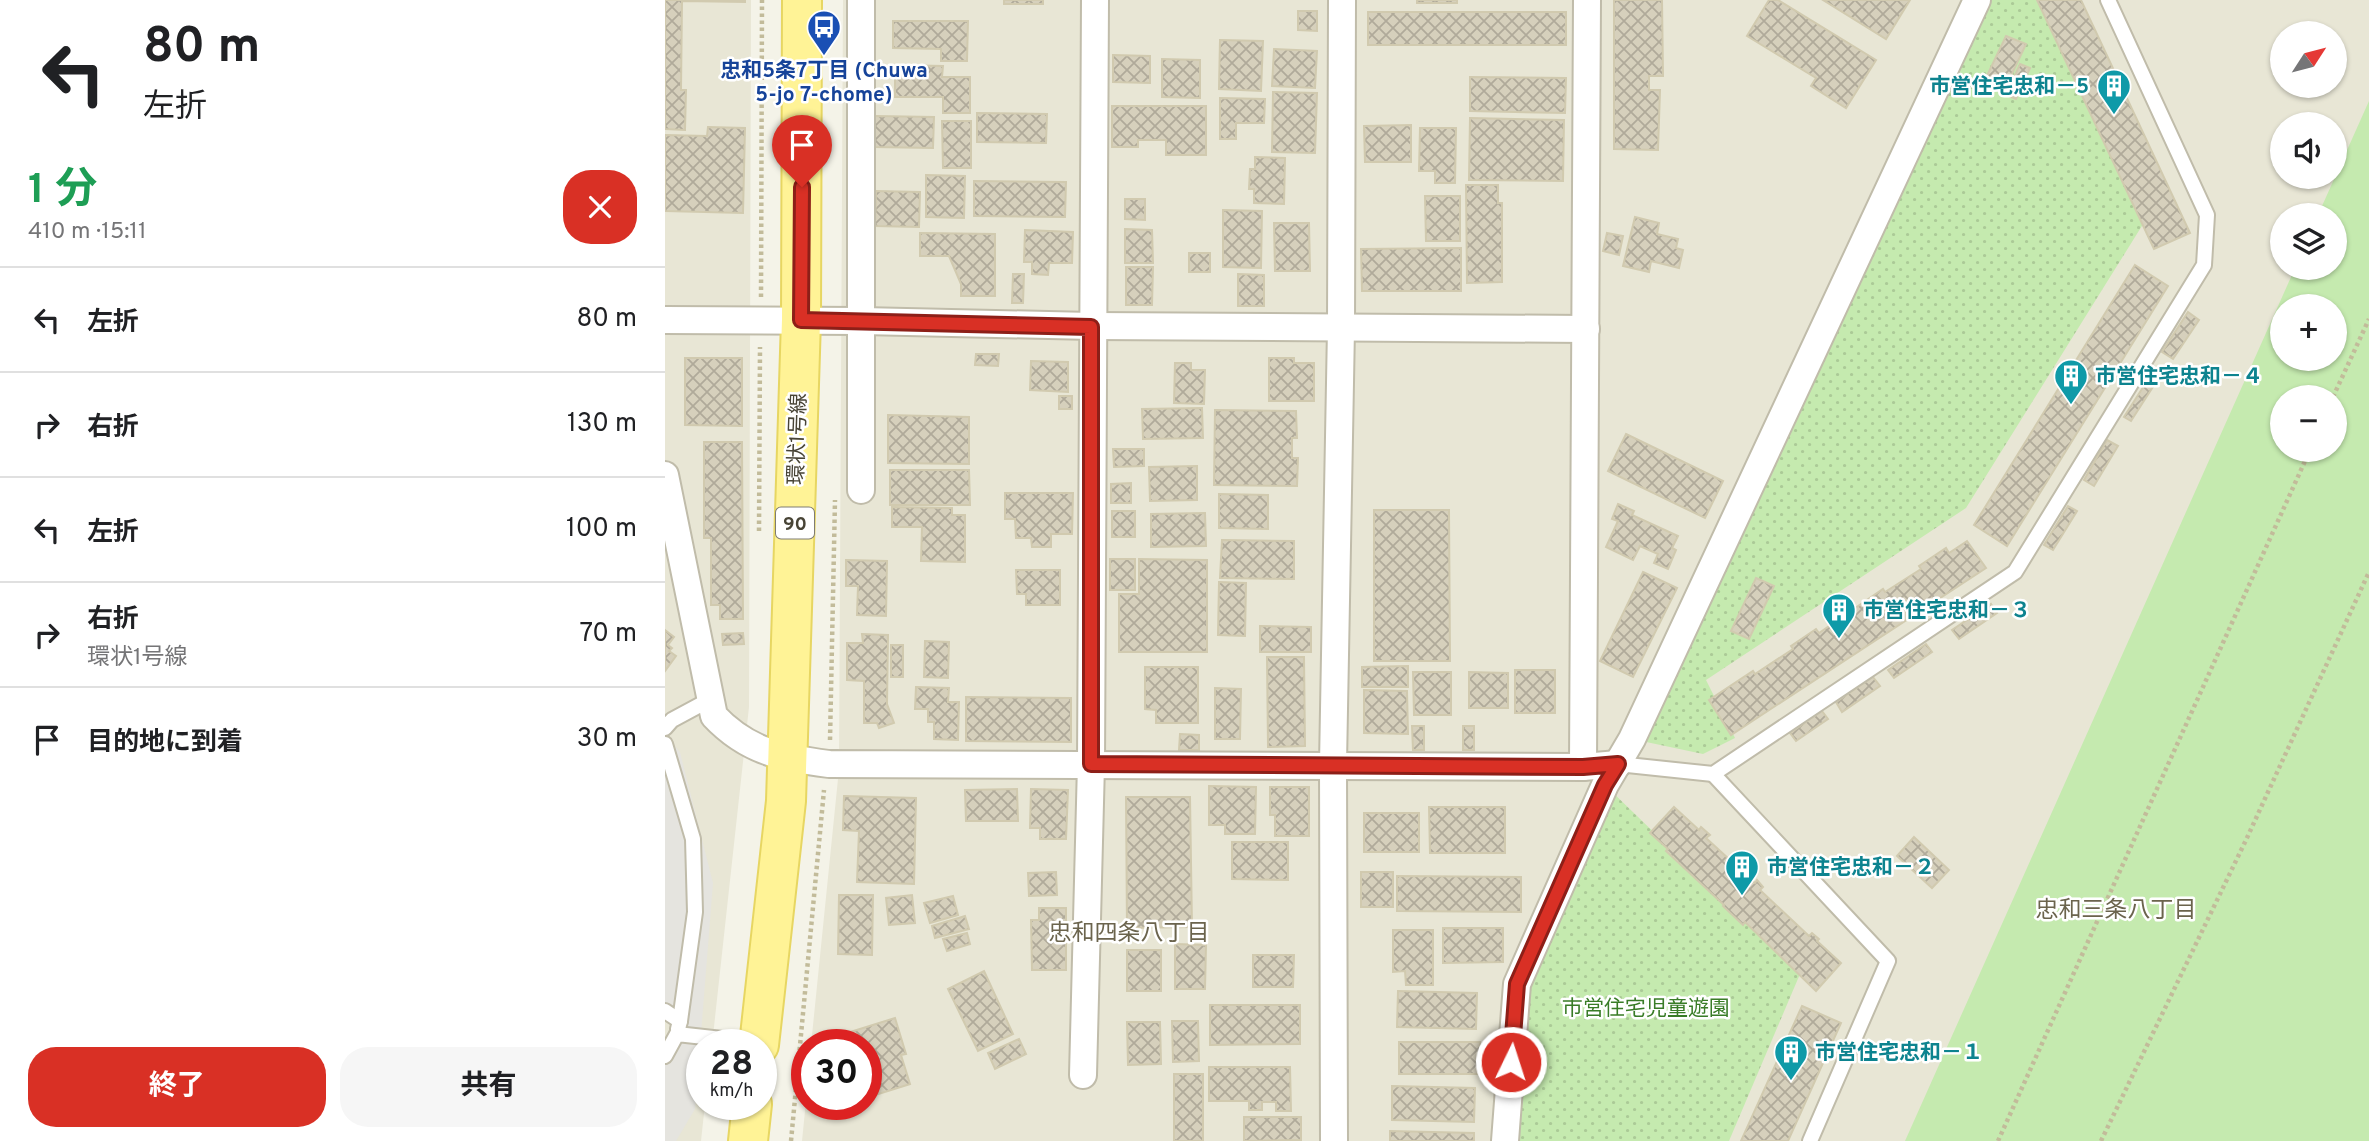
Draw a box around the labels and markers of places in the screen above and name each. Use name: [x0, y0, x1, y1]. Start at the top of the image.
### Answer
bus stop icon: 忠和5条7丁目 (Chuwa 5-jo 7-chome): [805, 8, 843, 57]
place label: 忠和5条7丁目 (Chuwa 5-jo 7-chome): [720, 58, 928, 109]
building icon: 市営住宅忠和－5: [2095, 67, 2133, 116]
place label: 市営住宅忠和－5: [1929, 74, 2089, 101]
pin: [772, 115, 832, 187]
building icon: 市営住宅忠和－４: [2052, 357, 2090, 406]
place label: 市営住宅忠和－４: [2095, 364, 2263, 391]
building icon: 市営住宅忠和－３: [1820, 591, 1858, 640]
place label: 市営住宅忠和－３: [1863, 598, 2031, 625]
building icon: 市営住宅忠和－２: [1723, 848, 1761, 897]
place label: 市営住宅忠和－２: [1767, 855, 1935, 882]
building icon: 市営住宅忠和－１: [1772, 1033, 1810, 1082]
place label: 市営住宅忠和－１: [1815, 1040, 1983, 1067]

